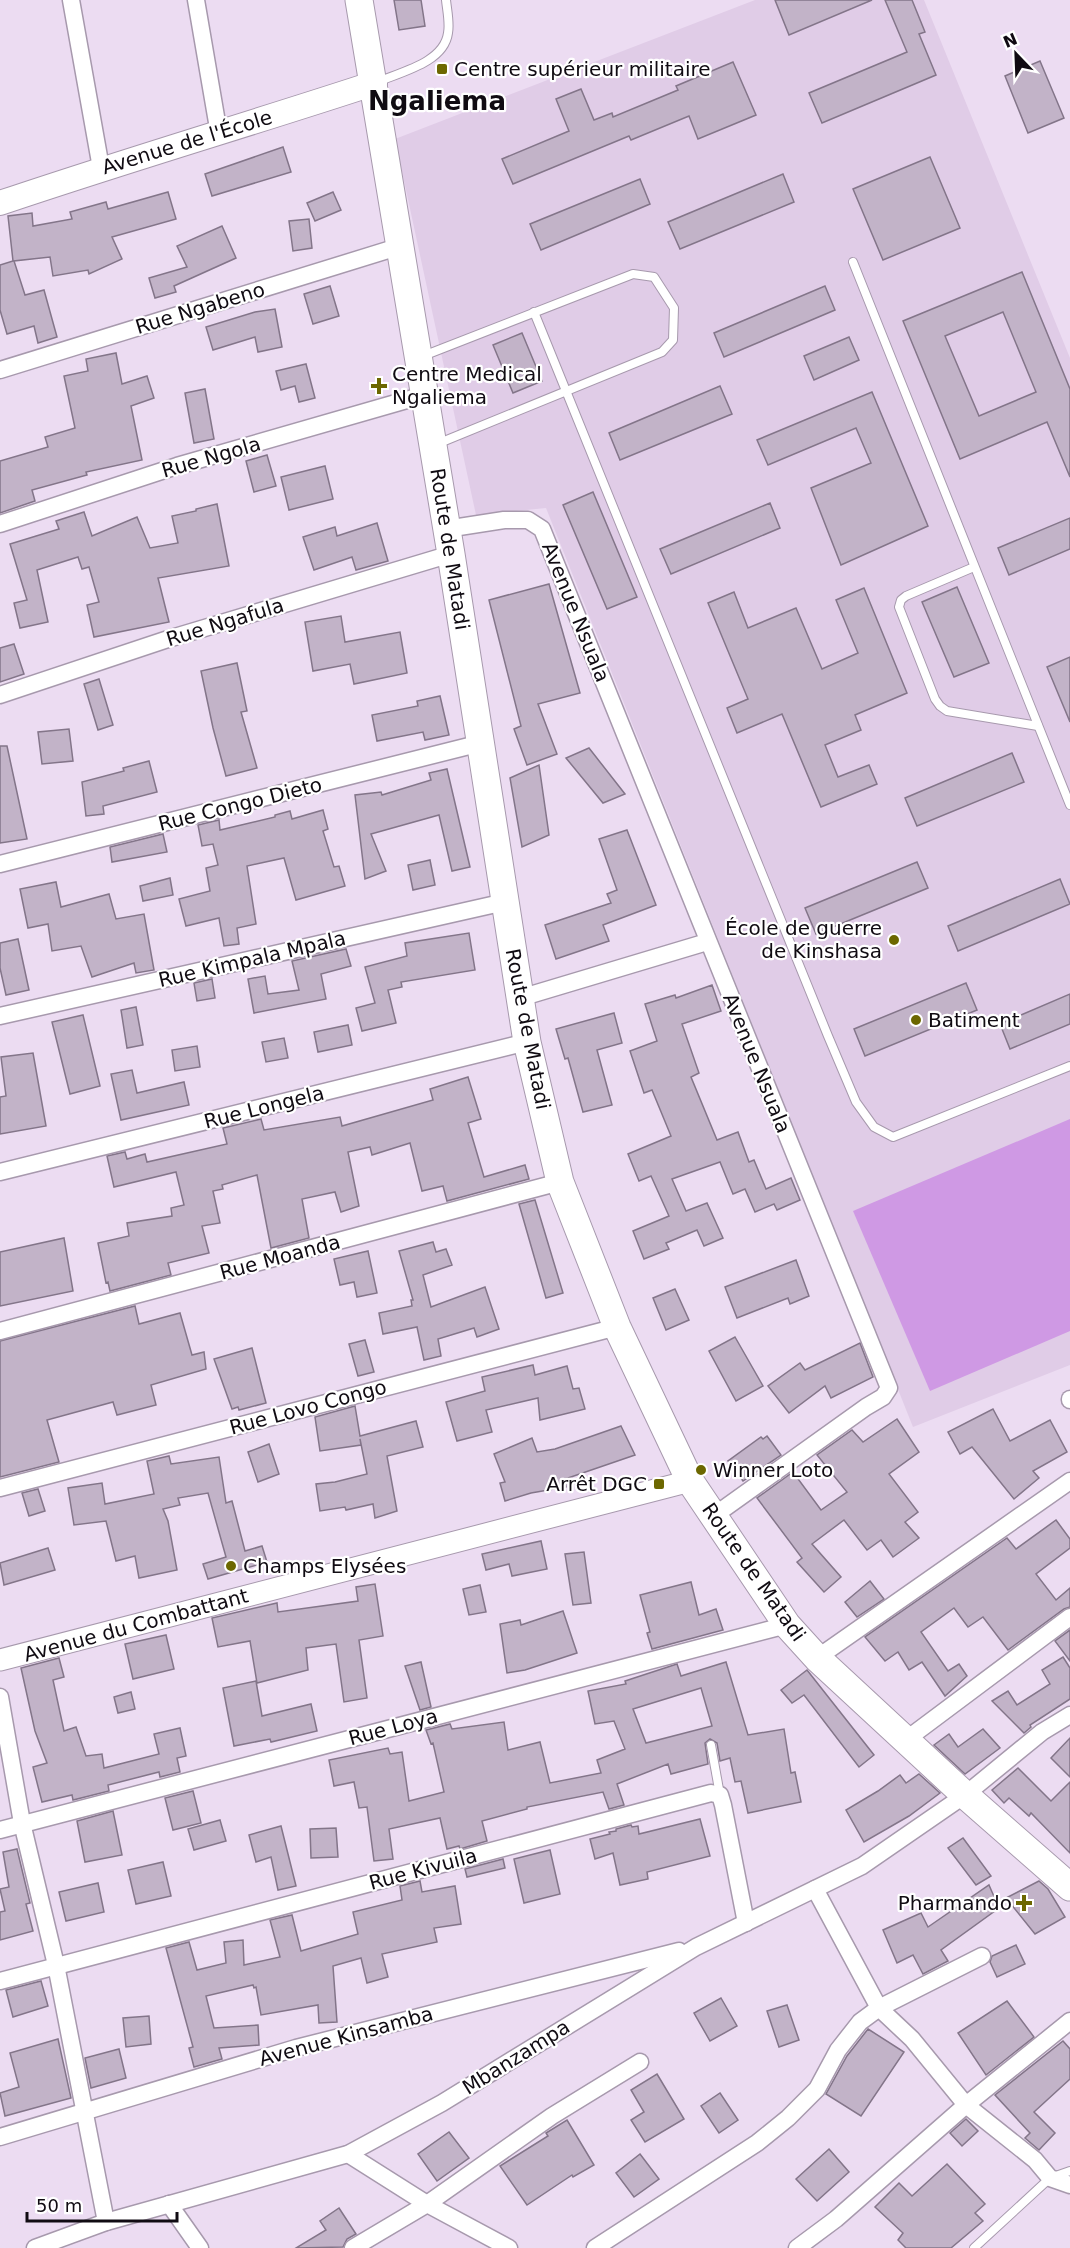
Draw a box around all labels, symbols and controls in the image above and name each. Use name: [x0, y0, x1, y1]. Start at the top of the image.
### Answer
north arrow: [986, 24, 1046, 84]
text: N: [1000, 29, 1020, 52]
place label: Centre supérieur militaire: [454, 57, 711, 81]
marker: Centre supérieur militaire: [435, 62, 449, 76]
district label: Ngaliema: [368, 86, 506, 116]
street label: Avenue de l'École: [99, 105, 275, 179]
street label: Rue Ngabeno: [132, 277, 268, 339]
place label: Centre Medical Ngaliema: [392, 362, 542, 409]
marker: Centre Medical Ngaliema: [370, 377, 388, 395]
street label: Rue Ngola: [159, 431, 263, 483]
street label: Route de Matadi: [425, 466, 475, 632]
street label: Avenue Nsuala: [537, 539, 615, 685]
street label: Rue Ngafula: [163, 593, 287, 651]
street label: Rue Congo Dieto: [156, 772, 324, 836]
place label: École de guerre de Kinshasa: [725, 916, 882, 963]
street label: Rue Kimpala Mpala: [156, 926, 348, 992]
marker: École de guerre de Kinshasa: [887, 933, 901, 947]
street label: Route de Matadi: [501, 946, 555, 1112]
street label: Avenue Nsuala: [718, 990, 796, 1136]
place label: Batiment: [928, 1008, 1020, 1032]
marker: Batiment: [909, 1013, 923, 1027]
street label: Rue Longela: [201, 1080, 327, 1134]
street label: Rue Moanda: [217, 1229, 343, 1285]
street label: Rue Lovo Congo: [227, 1374, 389, 1440]
place label: Winner Loto: [713, 1458, 833, 1482]
marker: Winner Loto: [694, 1463, 708, 1477]
place label: Arrêt DGC: [546, 1472, 647, 1496]
marker: Arrêt DGC: [652, 1477, 666, 1491]
street label: Route de Matadi: [697, 1498, 811, 1646]
place label: Champs Elysées: [243, 1554, 406, 1578]
marker: Champs Elysées: [224, 1559, 238, 1573]
street label: Avenue du Combattant: [21, 1583, 251, 1667]
street label: Rue Loya: [346, 1704, 440, 1750]
street label: Rue Kivuila: [366, 1843, 480, 1895]
place label: Pharmando: [898, 1891, 1012, 1915]
marker: Pharmando: [1017, 1896, 1031, 1910]
street label: Avenue Kinsamba: [256, 2001, 436, 2071]
street label: Mbanzampa: [458, 2014, 574, 2100]
scale bar: [27, 2185, 177, 2223]
text: 50 m: [36, 2195, 82, 2216]

